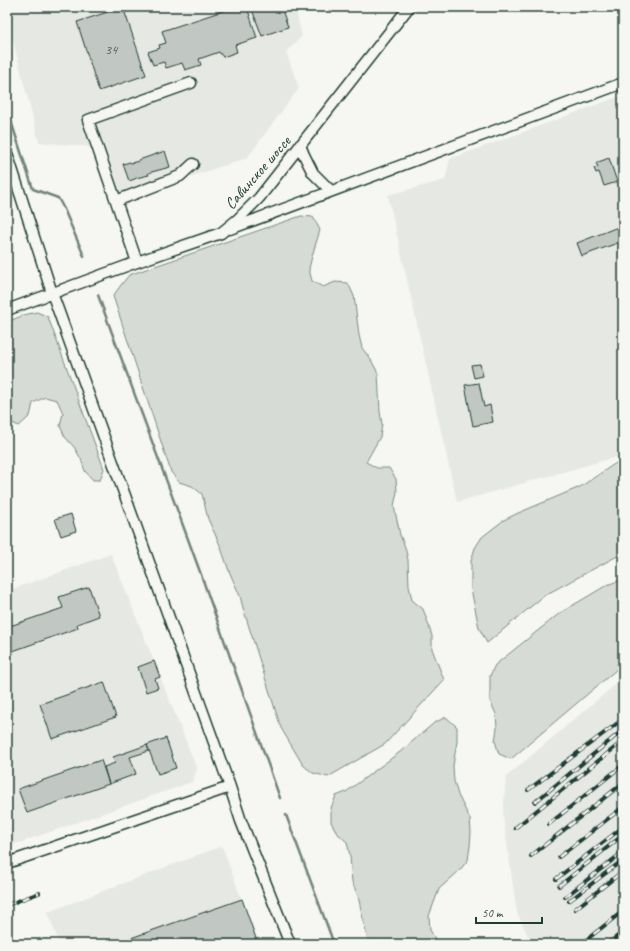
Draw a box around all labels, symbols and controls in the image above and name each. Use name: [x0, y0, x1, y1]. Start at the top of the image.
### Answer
house number: 34: [105, 41, 119, 58]
street label: Савинское шоссе: [220, 131, 296, 213]
scale bar: [476, 899, 542, 925]
text: 50 m: [482, 905, 504, 921]

